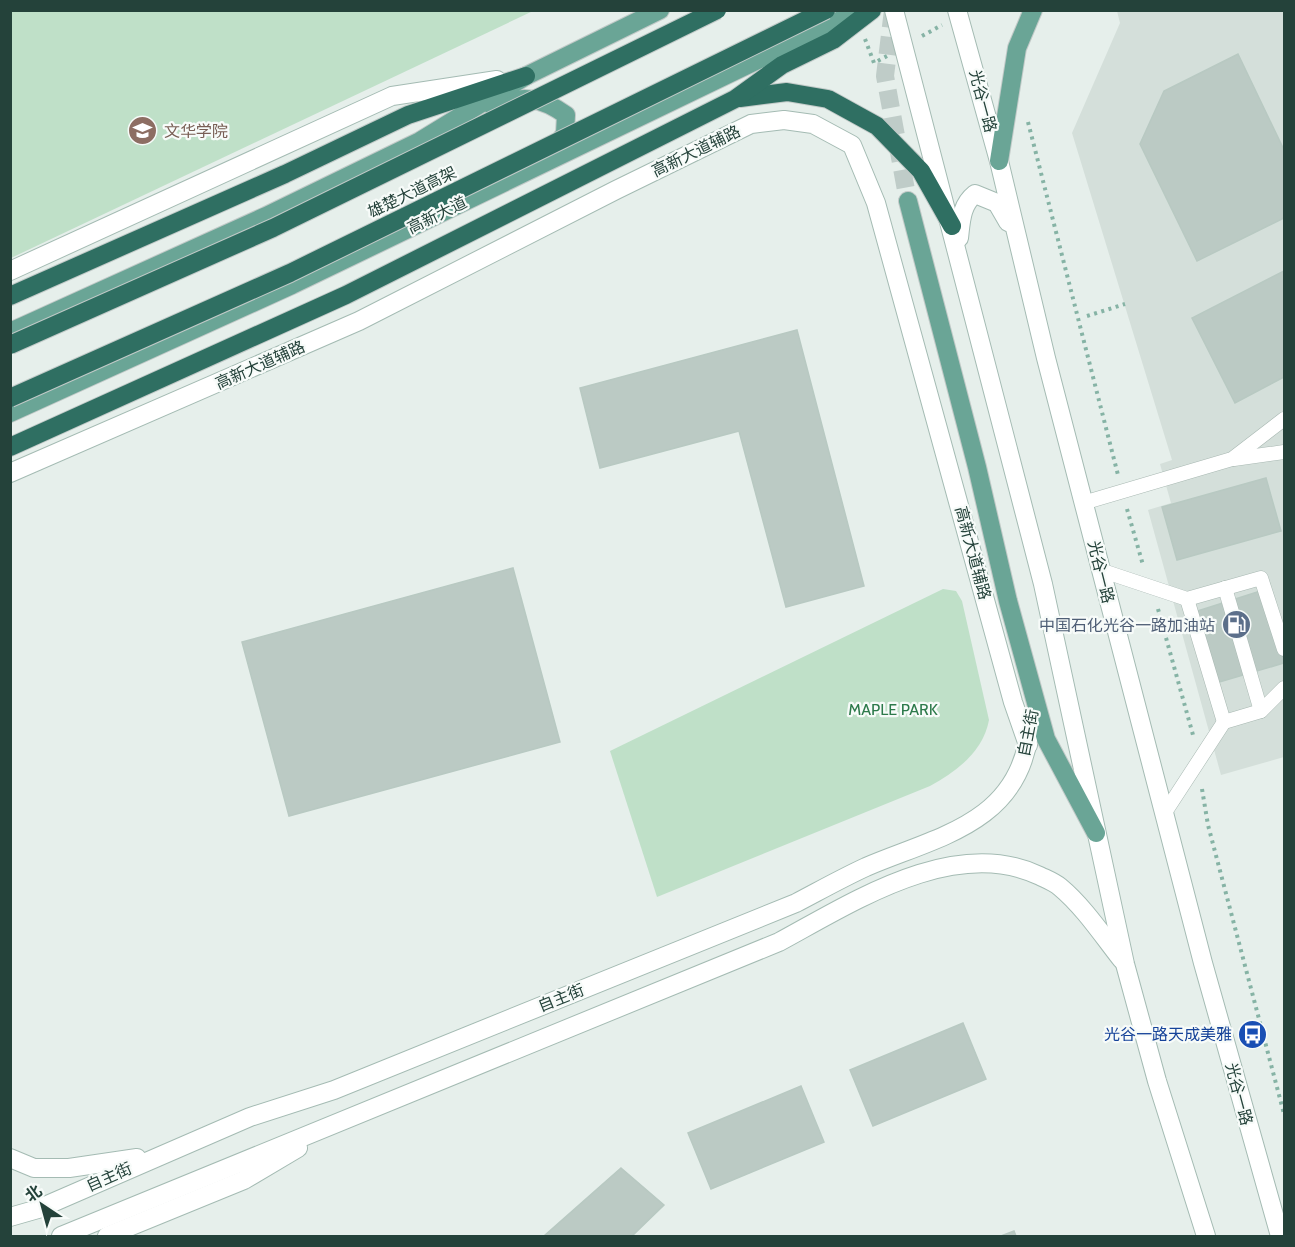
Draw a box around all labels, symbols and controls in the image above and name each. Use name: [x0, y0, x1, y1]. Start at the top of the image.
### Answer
street label: 光谷一路: [966, 68, 1000, 134]
school or university icon: 文华学院: [127, 115, 159, 147]
street label: 高新大道辅路: [649, 121, 743, 181]
place label: 文华学院: [164, 122, 228, 141]
street label: 雄楚大道高架: [365, 162, 459, 222]
street label: 高新大道: [404, 192, 470, 238]
street label: 高新大道辅路: [212, 337, 308, 393]
street label: 高新大道辅路: [951, 504, 995, 602]
street label: 光谷一路: [1084, 539, 1118, 605]
fuel station icon: 中国石化光谷一路加油站: [1220, 609, 1252, 641]
place label: 中国石化光谷一路加油站: [1039, 616, 1215, 635]
park label: MAPLE PARK: [848, 700, 938, 719]
street label: 自主街: [1014, 708, 1042, 758]
street label: 自主街: [535, 980, 587, 1016]
bus stop icon: 光谷一路天成美雅: [1237, 1018, 1269, 1050]
place label: 光谷一路天成美雅: [1104, 1025, 1232, 1044]
street label: 光谷一路: [1222, 1061, 1256, 1127]
street label: 自主街: [83, 1159, 135, 1195]
north arrow: [12, 1175, 72, 1235]
text: 北: [21, 1181, 46, 1206]

